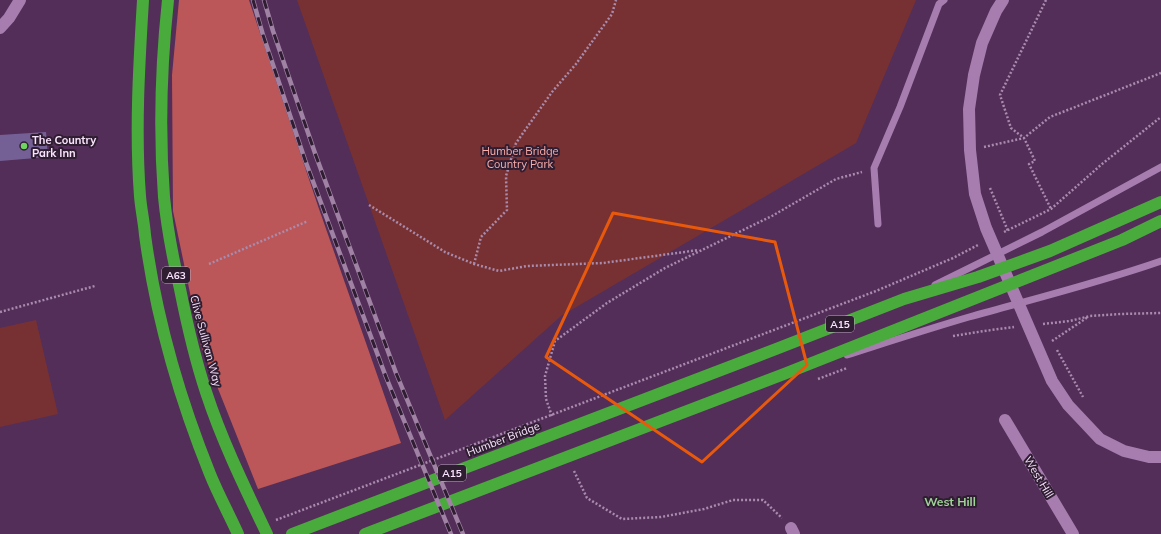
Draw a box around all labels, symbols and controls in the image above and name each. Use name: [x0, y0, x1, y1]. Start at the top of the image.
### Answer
place label: The Country Park Inn: [32, 133, 96, 160]
marker: The Country Park Inn: [19, 141, 29, 151]
park label: Humber Bridge Country Park: [481, 144, 559, 171]
road number: A63: [162, 267, 190, 283]
street label: Clive Sullivan Way: [187, 294, 225, 388]
road number: A15: [826, 316, 854, 332]
street label: Humber Bridge: [464, 419, 542, 459]
street label: West Hill: [1021, 454, 1057, 500]
road number: A15: [438, 465, 466, 481]
district label: West Hill: [924, 494, 976, 509]

